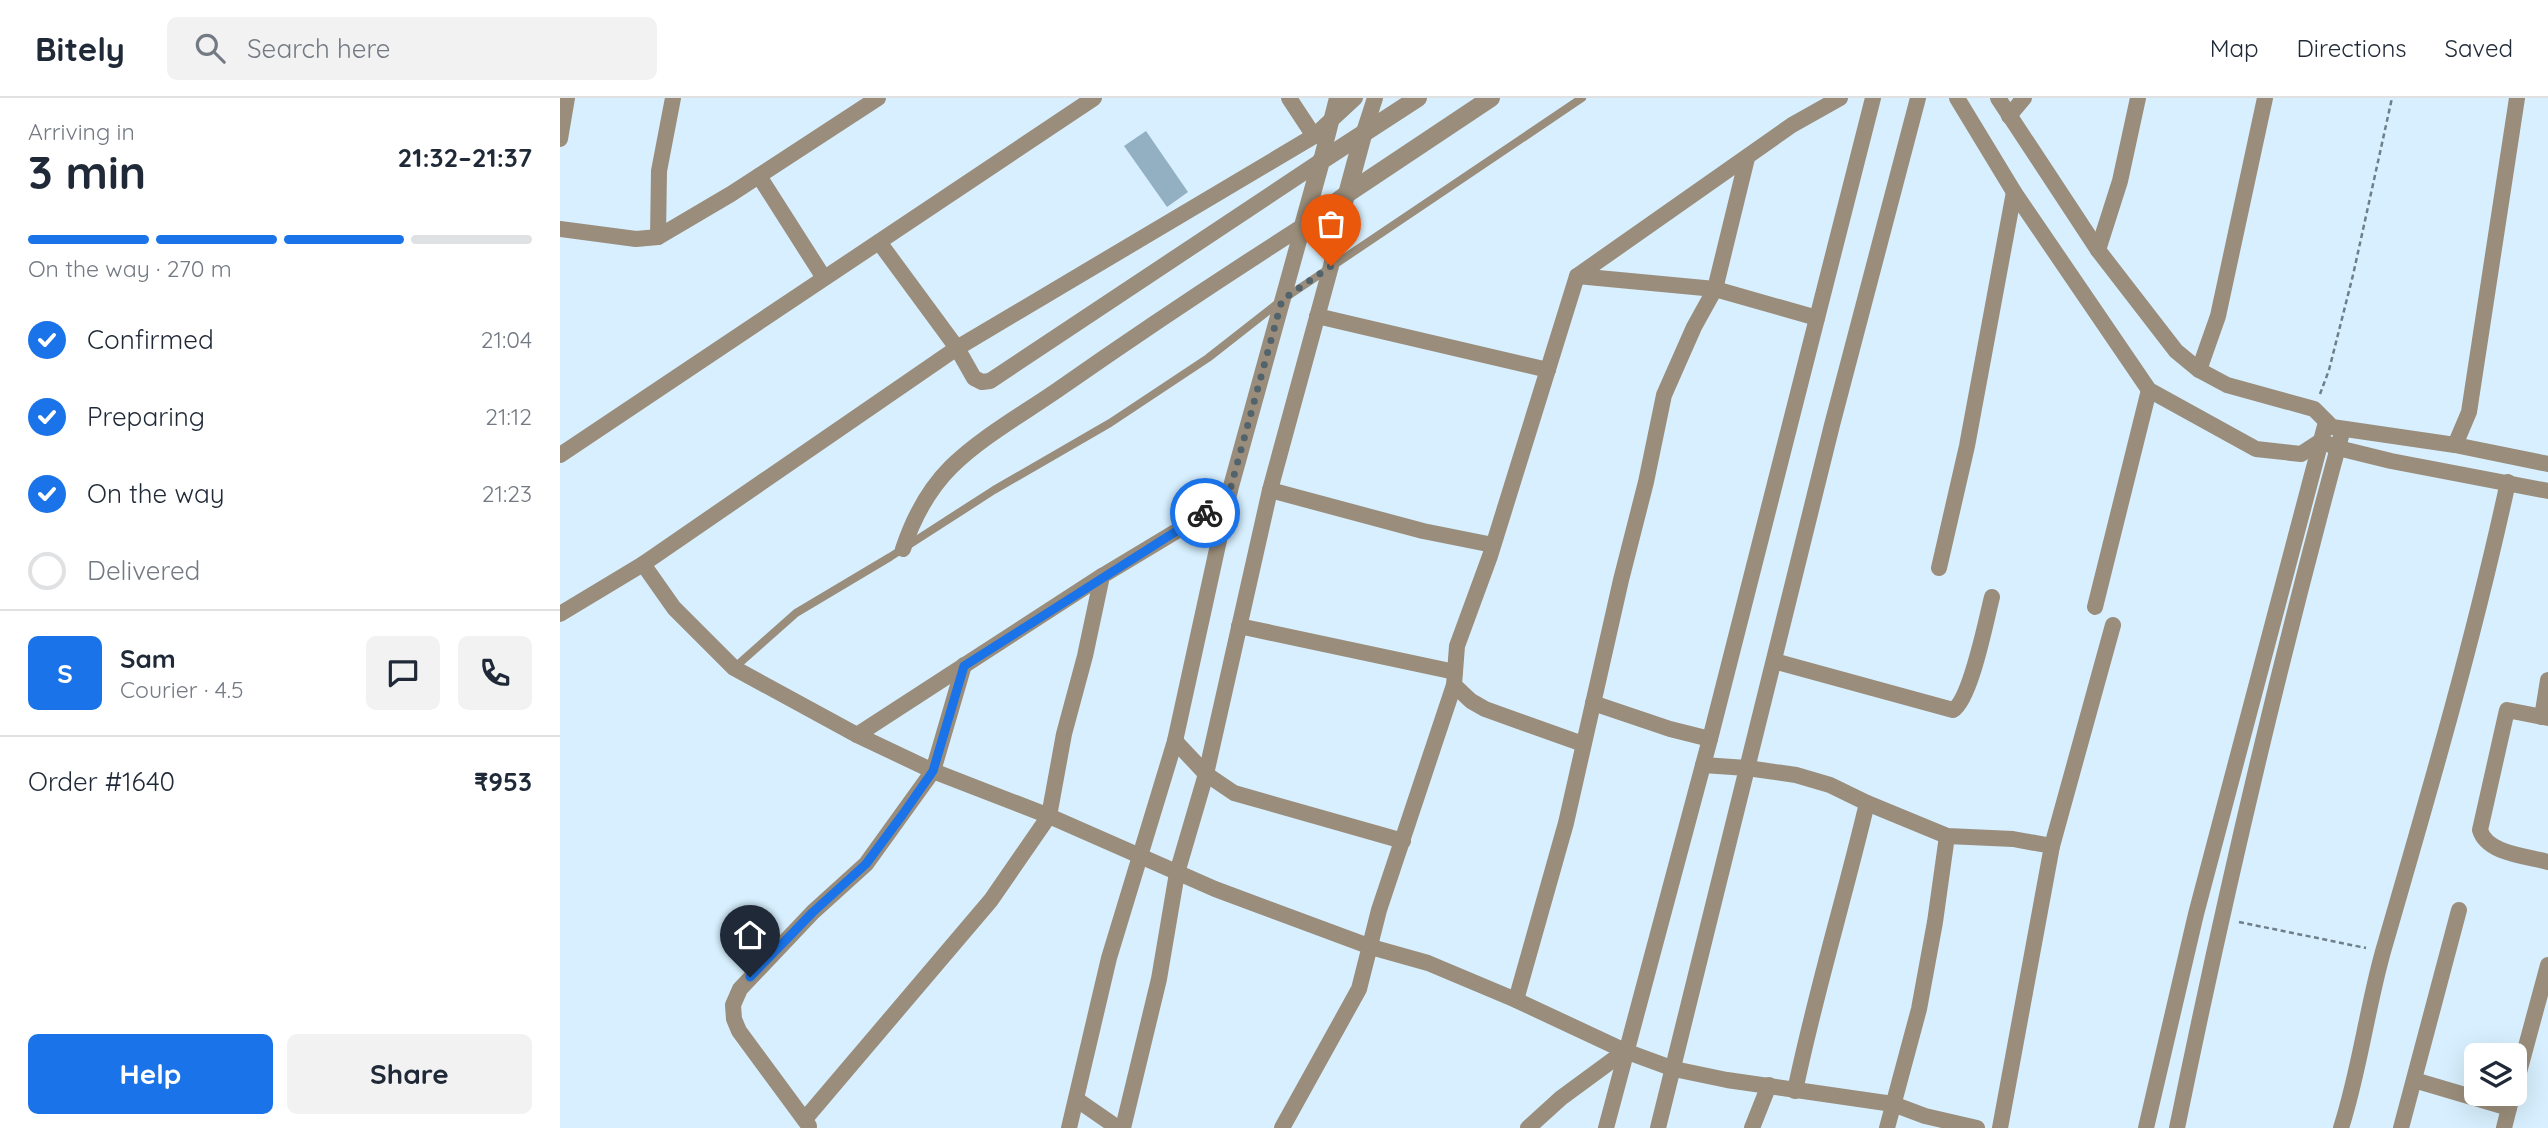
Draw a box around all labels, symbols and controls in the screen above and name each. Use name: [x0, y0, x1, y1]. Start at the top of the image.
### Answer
search box: [167, 17, 657, 80]
text: Bitely: [35, 28, 125, 69]
icon: search: [191, 29, 229, 67]
text: Search here: [247, 32, 391, 65]
text: Map: [2210, 33, 2259, 63]
text: Directions: [2297, 33, 2407, 63]
text: Saved: [2445, 33, 2513, 63]
text: Arriving in: [28, 117, 135, 146]
text: 21:32–21:37: [398, 141, 532, 174]
text: 3 min: [28, 143, 146, 201]
pin: [1301, 194, 1361, 266]
icon: bag: [1312, 205, 1350, 243]
text: On the way · 270 m: [28, 254, 232, 283]
icon: check: [28, 321, 66, 359]
text: Confirmed: [87, 323, 214, 356]
text: 21:04: [481, 325, 532, 354]
icon: check: [28, 398, 66, 436]
text: Preparing: [87, 400, 205, 433]
text: 21:12: [485, 402, 532, 431]
icon: check: [28, 475, 66, 513]
text: On the way: [87, 477, 225, 510]
courier: [1170, 478, 1240, 548]
text: 21:23: [482, 479, 532, 508]
icon: bike: [1186, 494, 1224, 532]
text: Delivered: [87, 554, 200, 587]
button: chat: [366, 636, 440, 710]
button: phone: [458, 636, 532, 710]
text: Sam: [120, 642, 176, 675]
text: S: [57, 657, 73, 690]
text: Courier · 4.5: [120, 675, 244, 704]
text: Order #1640: [28, 765, 175, 798]
text: ₹953: [474, 765, 532, 798]
pin: [720, 905, 780, 977]
icon: home: [731, 916, 769, 954]
button: Help: [28, 1034, 273, 1114]
button: Share: [287, 1034, 532, 1114]
map controls: [2464, 1043, 2527, 1106]
button: layers: [2464, 1043, 2527, 1106]

